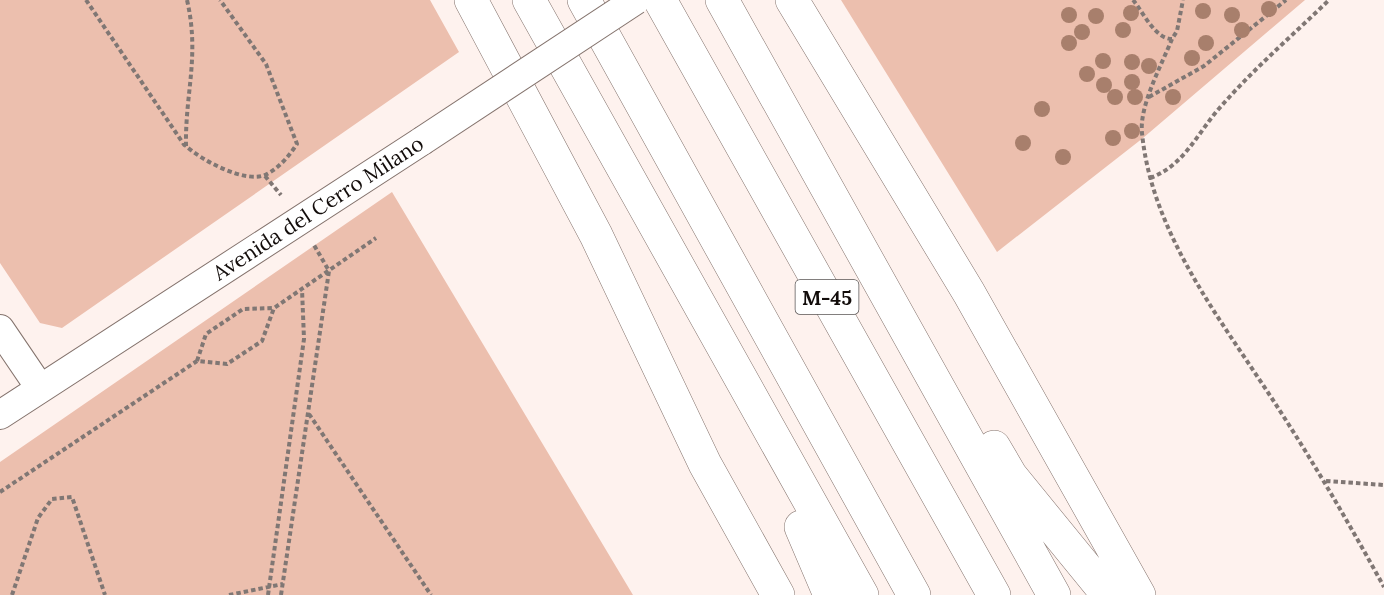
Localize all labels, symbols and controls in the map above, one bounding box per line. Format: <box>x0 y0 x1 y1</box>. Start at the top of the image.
street label: Avenida del Cerro Milano <box>207 130 429 287</box>
road number: M-45 <box>796 280 858 314</box>

